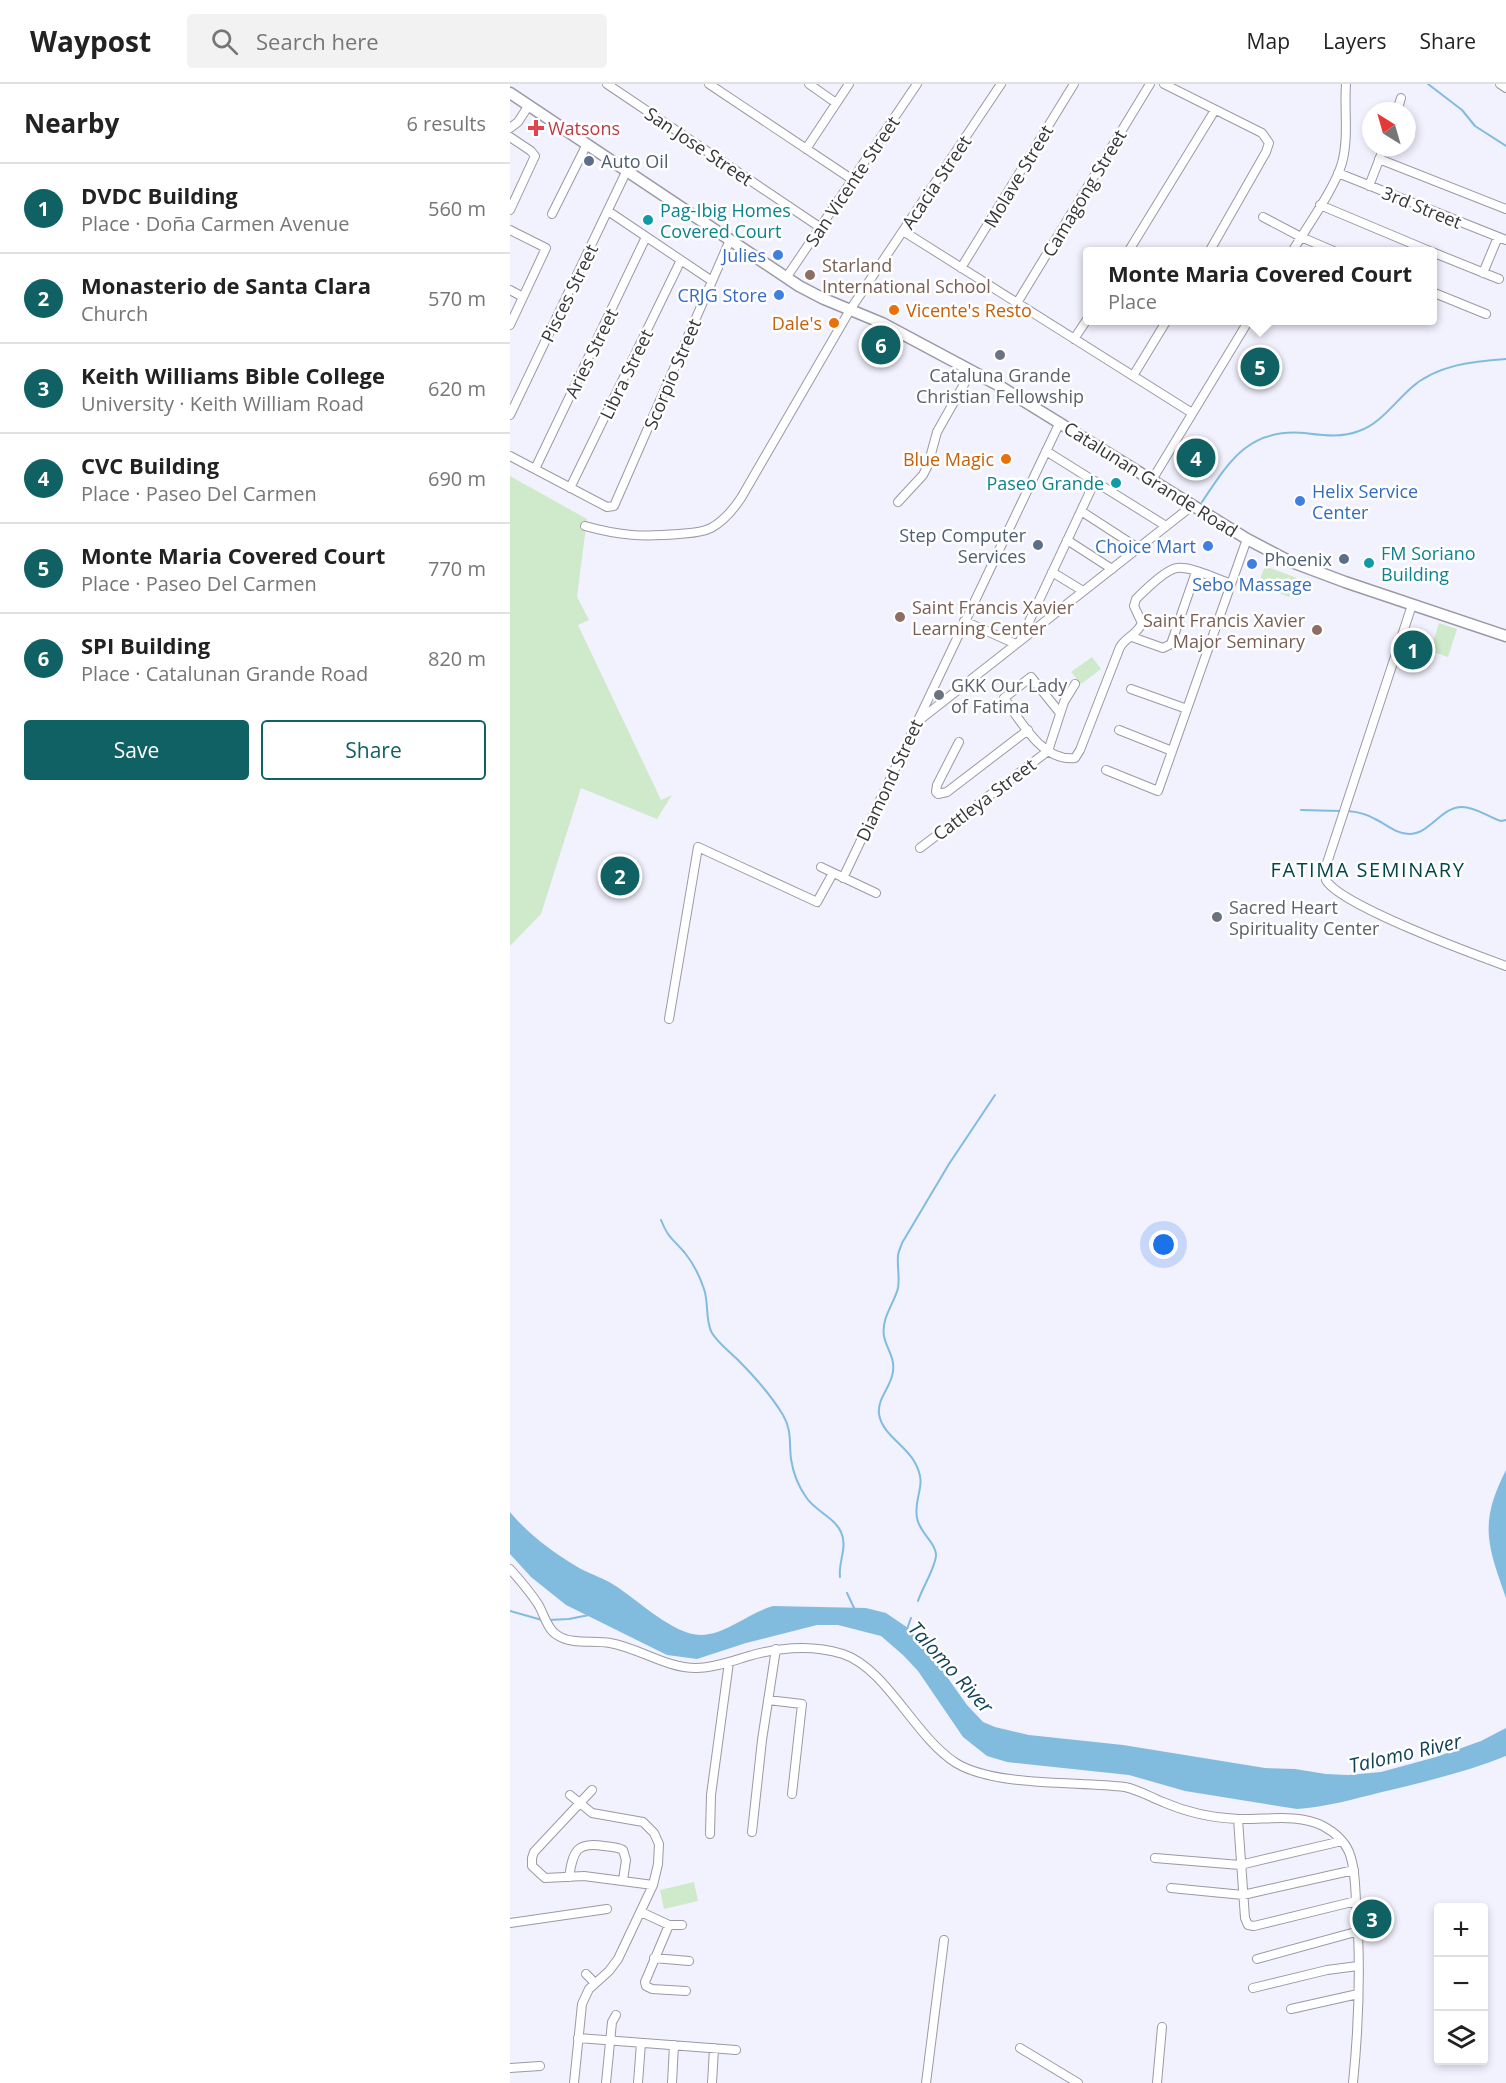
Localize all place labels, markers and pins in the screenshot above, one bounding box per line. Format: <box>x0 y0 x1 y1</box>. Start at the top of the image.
place label: Watsons <box>548 116 620 140</box>
marker: Watsons <box>529 121 543 135</box>
place label: Auto Oil <box>601 149 668 173</box>
marker: Auto Oil <box>582 154 596 168</box>
place label: Pag-Ibig Homes Covered Court <box>660 198 791 243</box>
marker: Pag-Ibig Homes Covered Court <box>641 213 655 227</box>
place label: Julies <box>720 243 766 267</box>
marker: Julies <box>771 248 785 262</box>
place label: Starland International School <box>822 253 991 298</box>
marker: Starland International School <box>803 268 817 282</box>
place label: CRJG Store <box>677 283 767 307</box>
marker: CRJG Store <box>772 288 786 302</box>
place label: Vicente's Resto <box>906 298 1032 322</box>
marker: Vicente's Resto <box>887 303 901 317</box>
place label: Dale's <box>772 311 822 335</box>
marker: Dale's <box>827 316 841 330</box>
pin: 6 <box>862 322 901 368</box>
pin: 5 <box>1240 344 1280 390</box>
marker: Cataluna Grande Christian Fellowship <box>993 348 1007 362</box>
place label: Cataluna Grande Christian Fellowship <box>916 363 1084 408</box>
pin: 4 <box>1176 436 1216 481</box>
place label: Blue Magic <box>903 447 994 471</box>
marker: Blue Magic <box>999 452 1013 466</box>
place label: Paseo Grande <box>986 471 1104 495</box>
marker: Paseo Grande <box>1109 476 1123 490</box>
place label: Helix Service Center <box>1312 479 1418 524</box>
marker: Helix Service Center <box>1293 494 1307 508</box>
place label: Step Computer Services <box>899 523 1027 568</box>
place label: Choice Mart <box>1095 534 1196 558</box>
marker: Step Computer Services <box>1031 538 1045 552</box>
marker: Choice Mart <box>1201 539 1215 553</box>
place label: FM Soriano Building <box>1381 541 1476 586</box>
place label: Phoenix <box>1264 547 1333 571</box>
marker: Phoenix <box>1337 552 1351 566</box>
marker: FM Soriano Building <box>1362 556 1376 570</box>
marker: Sebo Massage <box>1245 557 1259 571</box>
place label: Sebo Massage <box>1192 572 1312 596</box>
place label: Saint Francis Xavier Learning Center <box>912 595 1075 640</box>
place label: Saint Francis Xavier Major Seminary <box>1143 608 1306 653</box>
marker: Saint Francis Xavier Learning Center <box>893 610 907 624</box>
marker: Saint Francis Xavier Major Seminary <box>1310 623 1324 637</box>
pin: 1 <box>1394 628 1432 672</box>
place label: GKK Our Lady of Fatima <box>951 673 1068 718</box>
marker: GKK Our Lady of Fatima <box>932 688 946 702</box>
pin: 2 <box>600 854 640 898</box>
place label: Sacred Heart Spirituality Center <box>1229 895 1380 940</box>
marker: Sacred Heart Spirituality Center <box>1210 910 1224 924</box>
pin: 3 <box>1352 1896 1392 1942</box>

